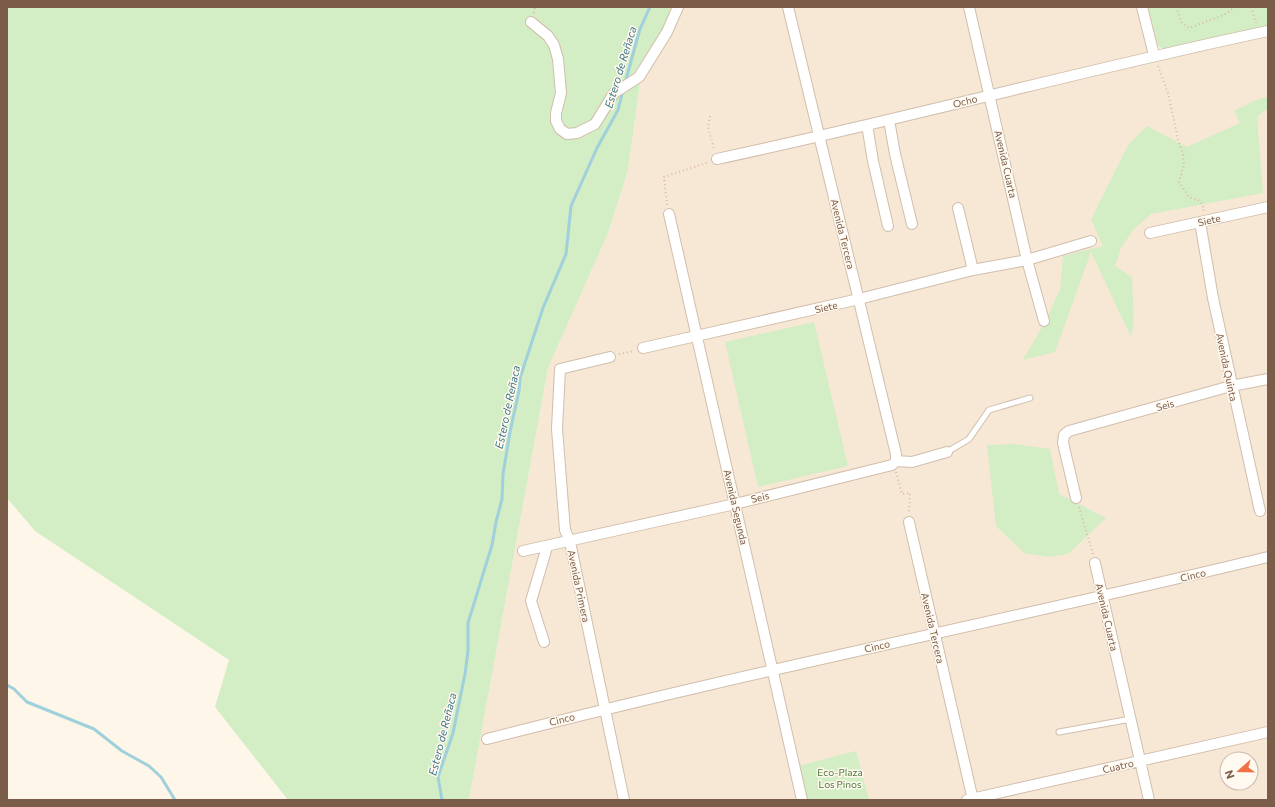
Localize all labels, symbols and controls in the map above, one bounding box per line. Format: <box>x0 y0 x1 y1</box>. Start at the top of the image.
water label: Estero de Reñaca <box>601 24 639 110</box>
street label: Ocho <box>952 92 979 110</box>
street label: Avenida Cuarta <box>992 129 1020 199</box>
street label: Avenida Tercera <box>828 198 858 270</box>
street label: Siete <box>1196 212 1222 228</box>
street label: Siete <box>813 299 839 315</box>
street label: Avenida Quinta <box>1214 332 1240 402</box>
water label: Estero de Reñaca <box>492 364 522 450</box>
street label: Seis <box>1155 397 1176 413</box>
street label: Avenida Segunda <box>722 468 750 546</box>
street label: Seis <box>750 489 771 505</box>
street label: Avenida Primera <box>565 549 593 623</box>
street label: Cinco <box>1179 566 1207 584</box>
street label: Avenida Cuarta <box>1093 582 1121 652</box>
street label: Avenida Tercera <box>919 592 947 664</box>
street label: Cinco <box>863 637 891 655</box>
water label: Estero de Reñaca <box>425 691 459 777</box>
street label: Cinco <box>548 710 576 728</box>
north arrow <box>1219 751 1259 791</box>
street label: Cuatro <box>1101 757 1135 775</box>
park label: Eco-Plaza Los Pinos <box>817 766 863 790</box>
text: N <box>1222 768 1237 781</box>

